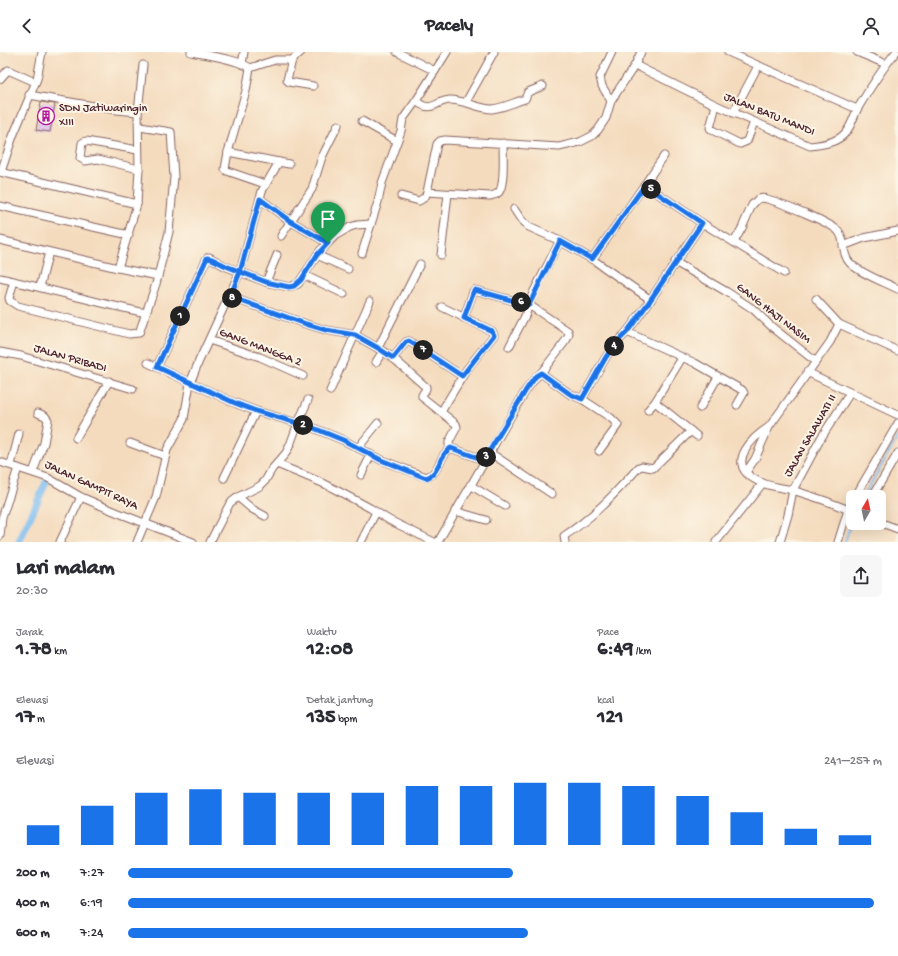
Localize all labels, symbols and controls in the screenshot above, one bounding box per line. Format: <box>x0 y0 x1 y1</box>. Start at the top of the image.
icon: back <box>16 15 38 37</box>
icon: person <box>860 15 882 37</box>
text: Pacely <box>425 16 473 37</box>
street label: JALAN BATU MANDI <box>721 90 817 140</box>
place label: SDN Jatiwaringin XIII <box>58 102 148 130</box>
building icon: SDN Jatiwaringin XIII <box>36 106 56 126</box>
pin: 5 <box>641 179 661 199</box>
text: 5 <box>648 183 654 195</box>
pin <box>311 202 345 243</box>
icon: arrive <box>317 208 339 230</box>
street label: GANG HAJI NASIM <box>733 281 814 348</box>
pin: 8 <box>222 288 242 308</box>
text: 8 <box>229 292 235 304</box>
pin: 6 <box>511 292 531 312</box>
text: 6 <box>518 296 524 308</box>
pin: 1 <box>170 306 190 326</box>
text: 1 <box>178 310 182 322</box>
street label: GANG MANGGA 2 <box>217 326 303 370</box>
pin: 4 <box>604 336 624 356</box>
pin: 7 <box>413 340 433 360</box>
text: 4 <box>611 340 617 352</box>
street label: JALAN PRIBADI <box>32 342 108 376</box>
text: 7 <box>420 344 426 356</box>
street label: JALAN SALAWATI II <box>782 392 840 480</box>
pin: 2 <box>293 415 313 435</box>
text: 2 <box>300 419 306 431</box>
pin: 3 <box>476 447 496 467</box>
text: 3 <box>483 451 489 463</box>
street label: JALAN GAMPIT RAYA <box>42 458 141 514</box>
north arrow <box>846 490 886 530</box>
map controls <box>846 490 886 530</box>
button: share <box>840 555 882 597</box>
text: Lari malam <box>16 556 115 582</box>
text: 20:30 <box>16 584 48 599</box>
text: Jarak <box>16 627 43 639</box>
text: Waktu <box>307 627 337 639</box>
text: Pace <box>597 627 619 639</box>
text: 1.78 <box>16 639 52 662</box>
text: 12:08 <box>307 639 353 662</box>
text: 6:49 <box>597 639 633 662</box>
text: km <box>52 646 67 658</box>
text: /km <box>633 646 651 658</box>
text: Elevasi <box>16 695 48 707</box>
text: Detak jantung <box>307 695 373 707</box>
text: kcal <box>597 695 615 707</box>
text: 17 <box>16 707 34 730</box>
text: 135 <box>307 707 336 730</box>
text: 121 <box>597 707 623 730</box>
text: m <box>34 714 45 726</box>
text: bpm <box>336 714 357 726</box>
text: Elevasi <box>16 754 54 769</box>
text: 241–257 m <box>824 754 882 769</box>
text: 200 m <box>16 866 49 881</box>
text: 7:27 <box>80 866 104 881</box>
text: 400 m <box>16 896 49 911</box>
text: 6:19 <box>80 896 102 911</box>
text: 600 m <box>16 926 50 941</box>
text: 7:24 <box>80 926 103 941</box>

